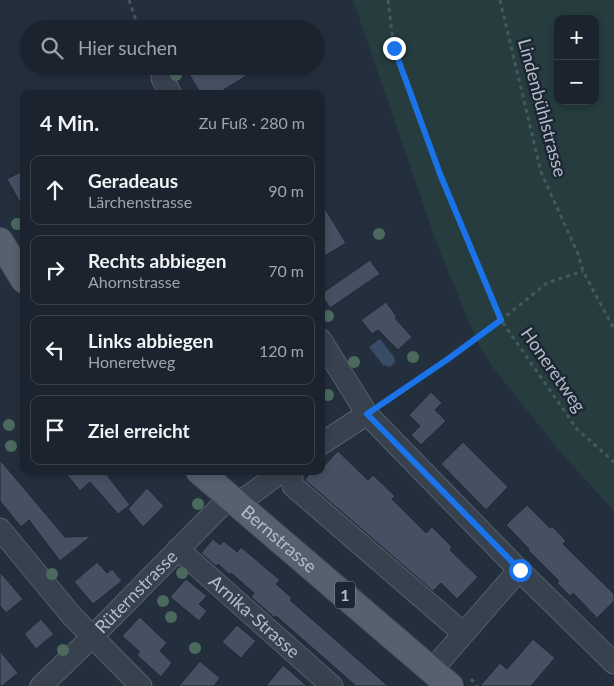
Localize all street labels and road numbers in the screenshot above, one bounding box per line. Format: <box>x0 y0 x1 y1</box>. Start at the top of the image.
street label: Lindenbühlstrasse <box>514 36 572 179</box>
street label: Honeretweg <box>517 323 591 416</box>
street label: Bernstrasse <box>237 500 322 577</box>
street label: Rüternstrasse <box>90 545 182 638</box>
street label: Arnika-Strasse <box>205 570 305 662</box>
road number: 1 <box>335 582 355 608</box>

